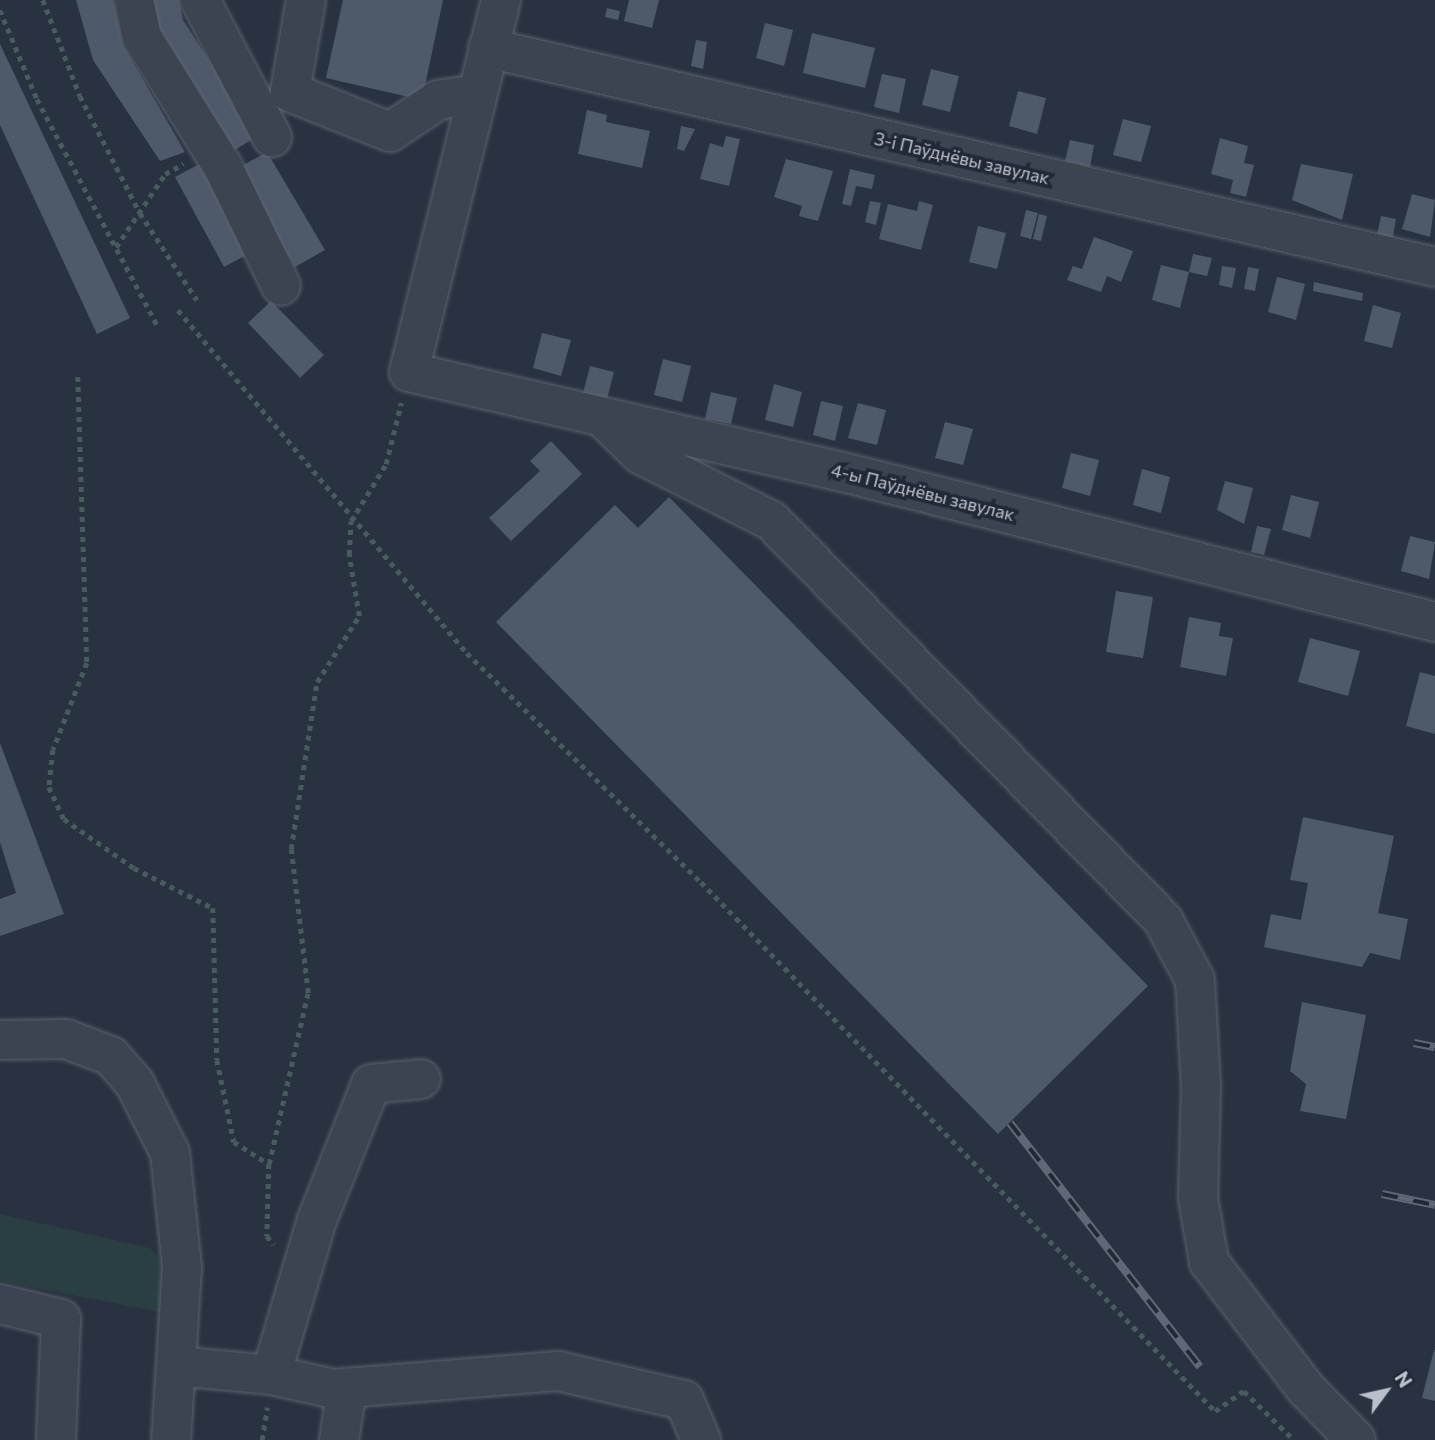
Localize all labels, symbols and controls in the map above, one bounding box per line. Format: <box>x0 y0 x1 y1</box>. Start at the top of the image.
street label: 3-і Паўднёвы завулак <box>872 127 1052 189</box>
street label: 4-ы Паўднёвы завулак <box>829 459 1017 525</box>
north arrow <box>1351 1356 1421 1426</box>
text: N <box>1390 1367 1418 1392</box>

